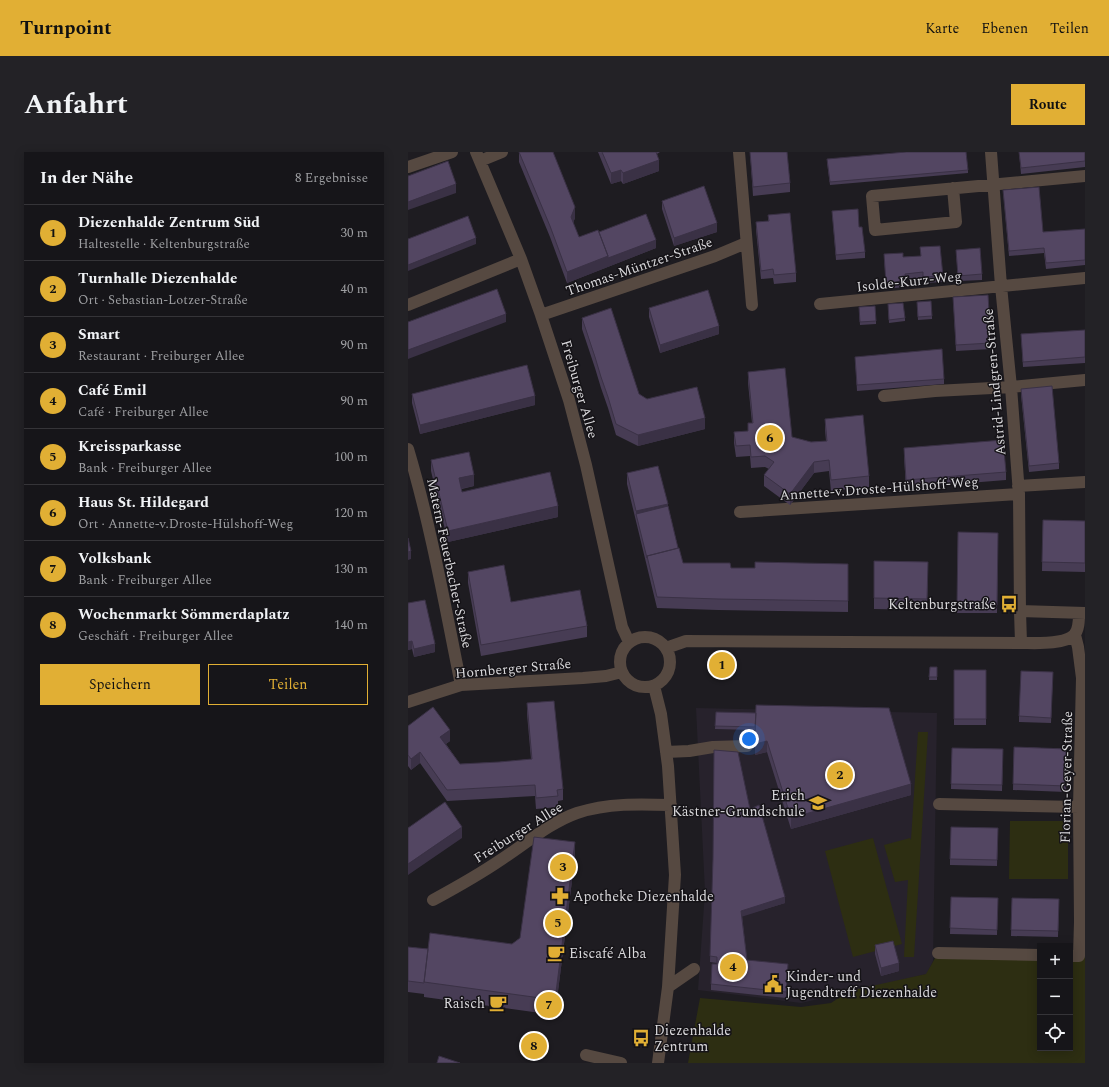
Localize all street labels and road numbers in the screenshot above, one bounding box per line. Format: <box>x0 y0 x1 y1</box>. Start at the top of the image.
street label: Thomas-Müntzer-Straße <box>563 231 716 301</box>
street label: Isolde-Kurz-Weg <box>855 266 963 297</box>
street label: Astrid-Lindgren-Straße <box>978 307 1011 456</box>
street label: Freiburger Allee <box>555 337 604 441</box>
street label: Annette-v.Droste-Hülshoff-Weg <box>779 471 979 506</box>
street label: Matern-Feuerbacher-Straße <box>421 476 478 650</box>
street label: Hornberger Straße <box>454 653 572 684</box>
street label: Florian-Geyer-Straße <box>1055 710 1078 843</box>
street label: Freiburger Allee <box>470 796 567 868</box>

